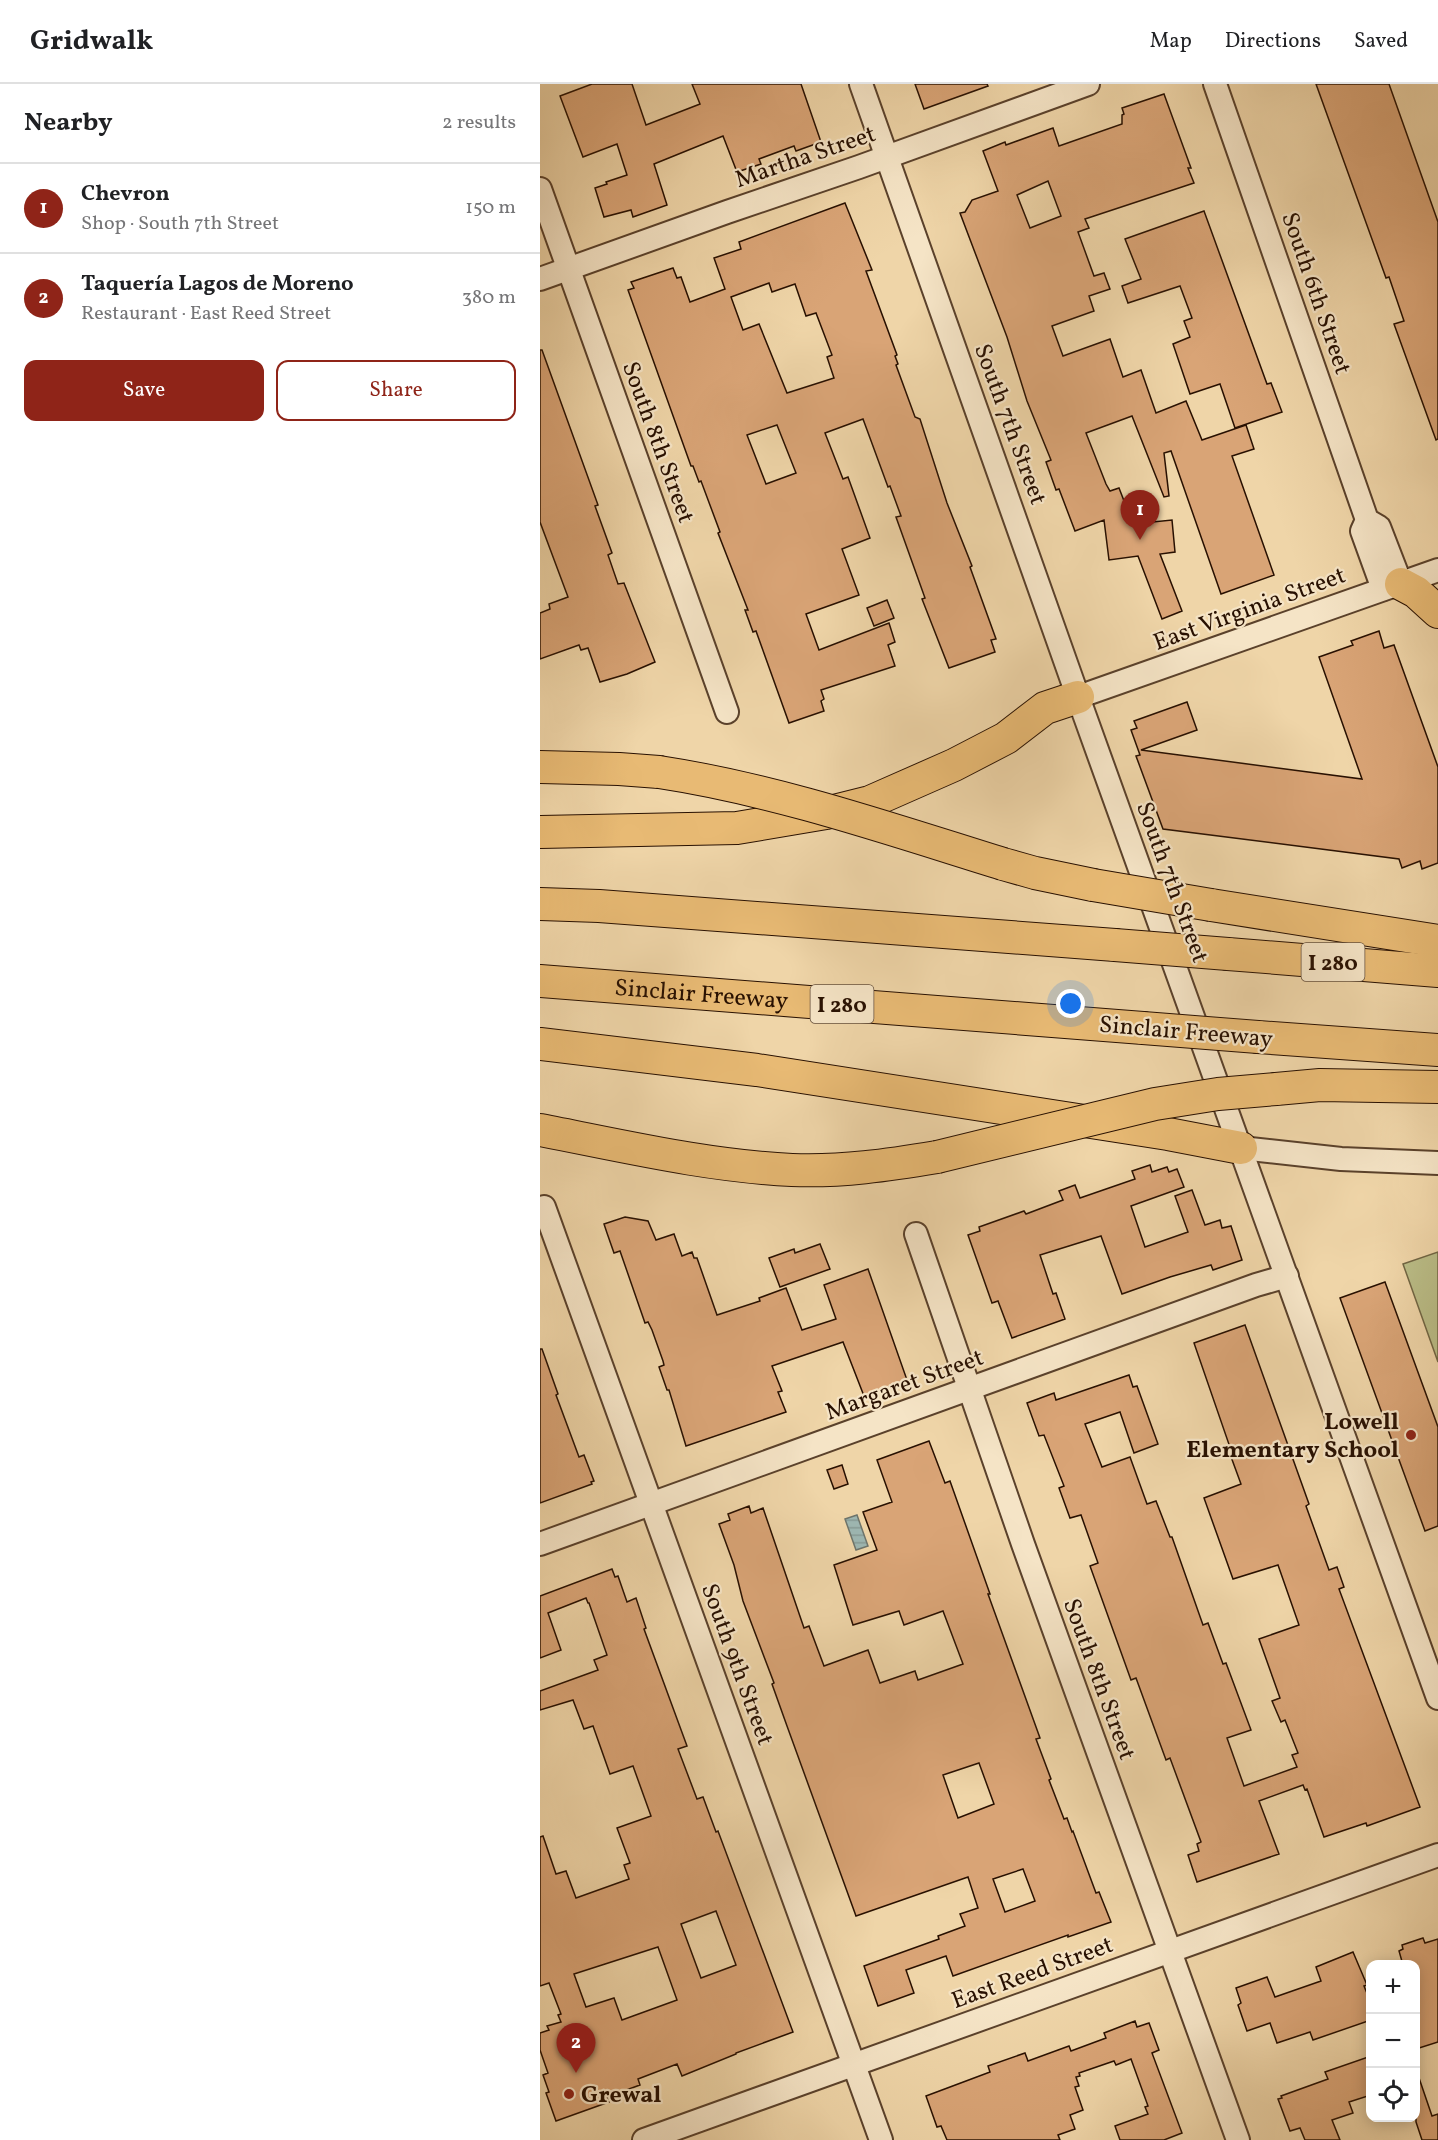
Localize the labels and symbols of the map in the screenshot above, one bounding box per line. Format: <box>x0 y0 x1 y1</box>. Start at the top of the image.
street label: Martha Street <box>731 118 881 198</box>
street label: South 6th Street <box>1271 208 1359 379</box>
street label: South 7th Street <box>964 339 1054 510</box>
street label: South 8th Street <box>612 357 702 528</box>
pin: 1 <box>1120 490 1160 540</box>
street label: East Virginia Street <box>1149 559 1351 660</box>
street label: South 7th Street <box>1126 797 1216 968</box>
road number: I 280 <box>1302 943 1364 981</box>
street label: Sinclair Freeway <box>613 972 790 1019</box>
road number: I 280 <box>810 985 874 1023</box>
your location <box>1056 989 1085 1018</box>
street label: Sinclair Freeway <box>1098 1008 1274 1058</box>
street label: Margaret Street <box>821 1341 989 1430</box>
place label: Lowell Elementary School <box>1186 1406 1399 1468</box>
marker: Lowell Elementary School <box>1404 1428 1418 1442</box>
street label: South 9th Street <box>691 1579 781 1750</box>
street label: South 8th Street <box>1053 1594 1143 1765</box>
street label: East Reed Street <box>947 1929 1118 2019</box>
pin: 2 <box>556 2024 596 2073</box>
place label: Grewal <box>581 2079 661 2113</box>
marker: Grewal <box>562 2087 576 2101</box>

